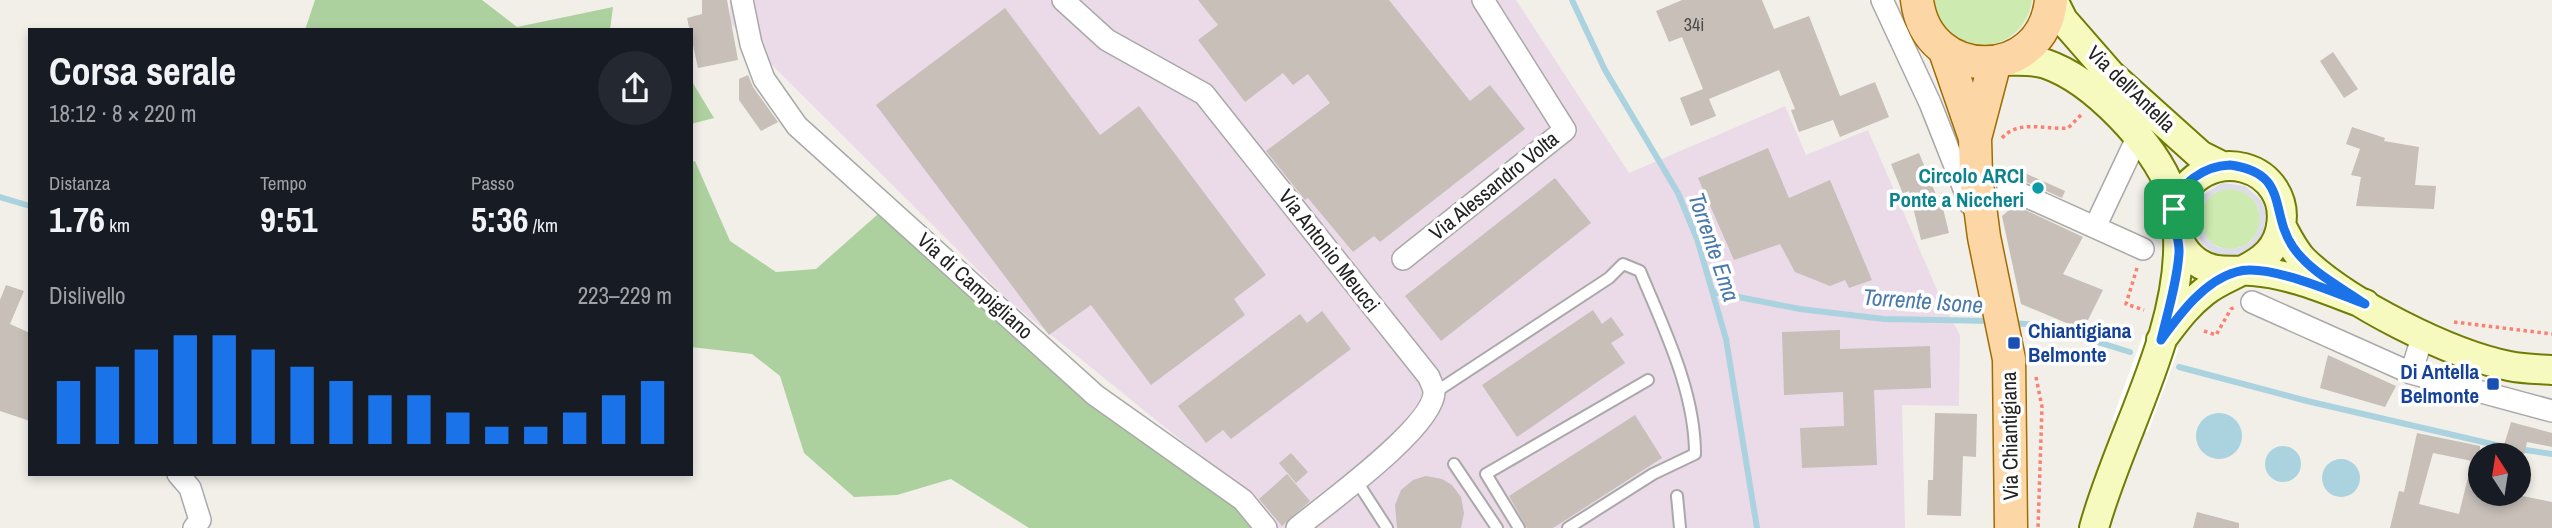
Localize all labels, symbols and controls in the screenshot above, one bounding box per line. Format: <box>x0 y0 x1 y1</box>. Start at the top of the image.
house number: 34i <box>1684 12 1704 37</box>
street label: Via dell'Antella <box>2081 39 2182 139</box>
text: Corsa serale <box>49 46 236 97</box>
button: share <box>598 51 672 125</box>
text: 18:12 · 8 × 220 m <box>49 98 196 129</box>
street label: Via Alessandro Volta <box>1423 124 1565 247</box>
place label: Circolo ARCI Ponte a Niccheri <box>1889 161 2024 214</box>
text: Distanza <box>49 170 110 196</box>
text: Tempo <box>260 170 307 196</box>
text: Passo <box>471 170 514 196</box>
pin <box>2144 179 2204 239</box>
marker: Circolo ARCI Ponte a Niccheri <box>2030 180 2046 196</box>
street label: Via Antonio Meucci <box>1272 183 1387 318</box>
water label: Torrente Ema <box>1681 188 1747 305</box>
icon: arrive <box>2155 190 2193 228</box>
text: 1.76 <box>49 196 105 243</box>
text: 9:51 <box>260 196 317 243</box>
text: 5:36 <box>471 196 528 243</box>
text: km <box>105 212 130 238</box>
text: /km <box>528 212 558 238</box>
street label: Via di Campigliano <box>911 226 1040 346</box>
text: Dislivello <box>49 280 126 311</box>
text: 223–229 m <box>578 280 672 311</box>
water label: Torrente Isone <box>1862 281 1984 320</box>
place label: Chiantigiana Belmonte <box>2028 316 2132 369</box>
marker: Chiantigiana Belmonte <box>2006 335 2022 351</box>
place label: Di Antella Belmonte <box>2400 357 2479 410</box>
street label: Via Chiantigiana <box>1994 371 2025 501</box>
marker: Di Antella Belmonte <box>2485 376 2501 392</box>
north arrow <box>2468 443 2530 506</box>
map controls <box>2468 443 2531 506</box>

